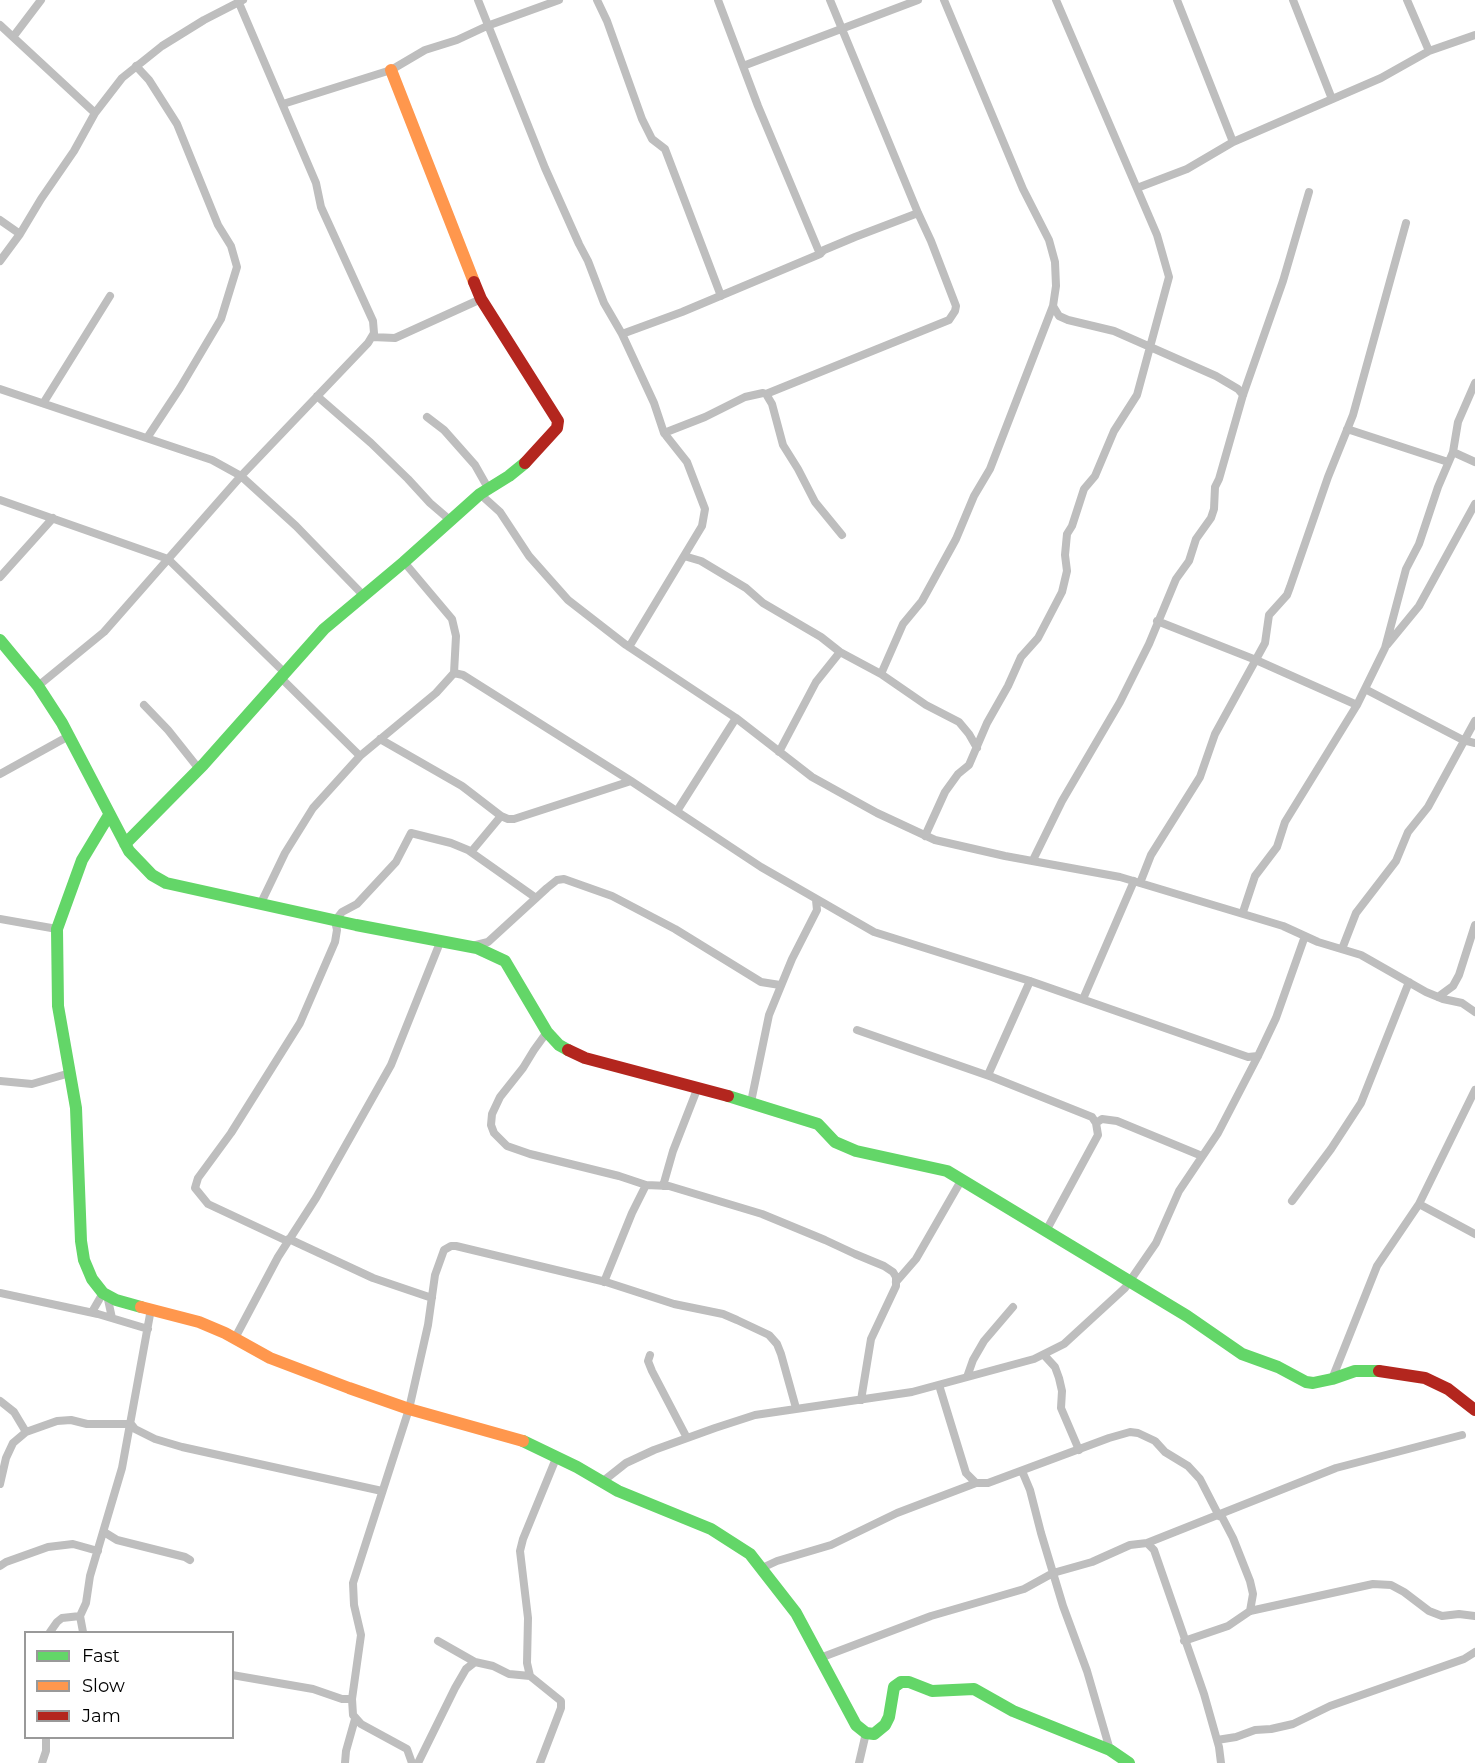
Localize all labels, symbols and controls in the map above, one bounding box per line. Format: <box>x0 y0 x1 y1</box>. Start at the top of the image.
legend <box>24 1631 234 1739</box>
text: Fast <box>82 1645 120 1667</box>
text: Slow <box>82 1675 125 1697</box>
text: Jam <box>82 1705 121 1727</box>

